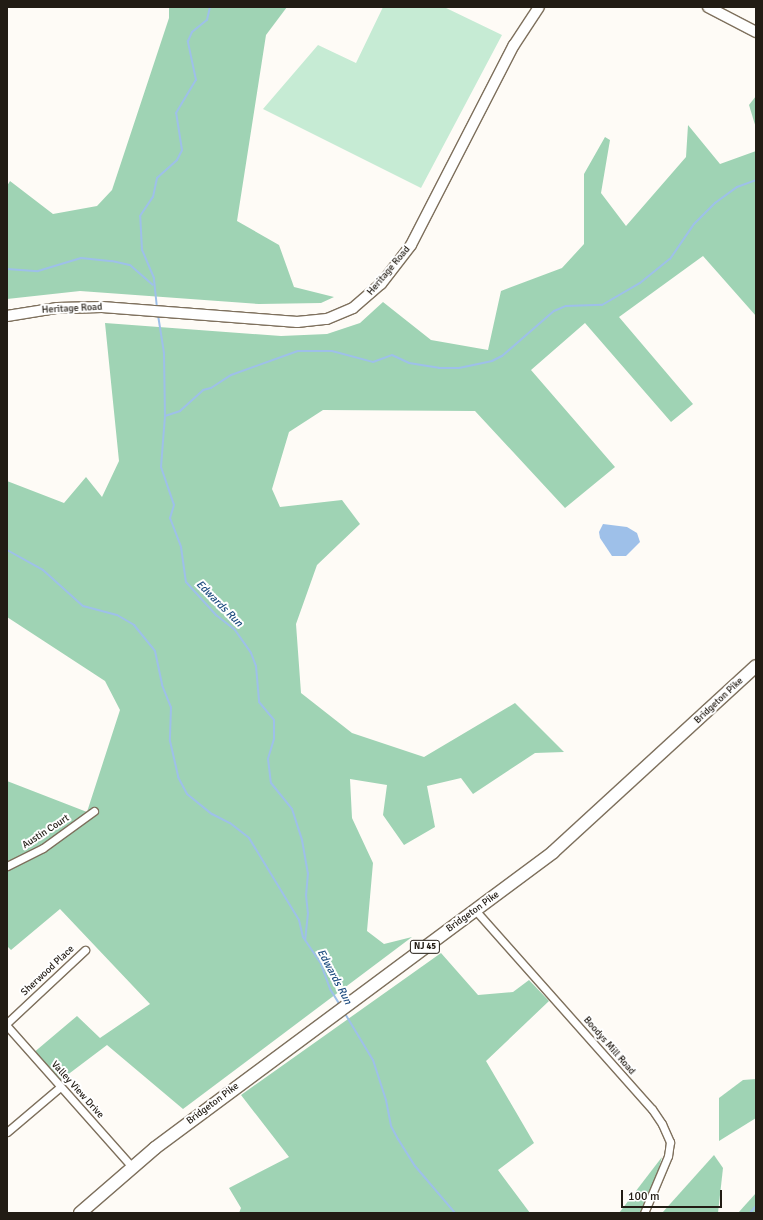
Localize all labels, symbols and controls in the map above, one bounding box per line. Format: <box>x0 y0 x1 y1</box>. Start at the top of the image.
street label: Heritage Road <box>365 244 413 298</box>
street label: Heritage Road <box>41 301 103 317</box>
water label: Edwards Run <box>193 578 245 630</box>
street label: Bridgeton Pike <box>692 675 746 727</box>
street label: Austin Court <box>20 812 72 852</box>
street label: Bridgeton Pike <box>444 889 502 935</box>
road number: NJ 45 <box>409 940 441 954</box>
street label: Sherwood Place <box>19 943 77 999</box>
water label: Edwards Run <box>314 947 354 1007</box>
street label: Boodys Mill Road <box>580 1014 638 1078</box>
street label: Valley View Drive <box>48 1059 106 1121</box>
street label: Bridgeton Pike <box>184 1080 242 1128</box>
scale bar <box>623 1182 724 1208</box>
text: 100 m <box>628 1189 660 1204</box>

